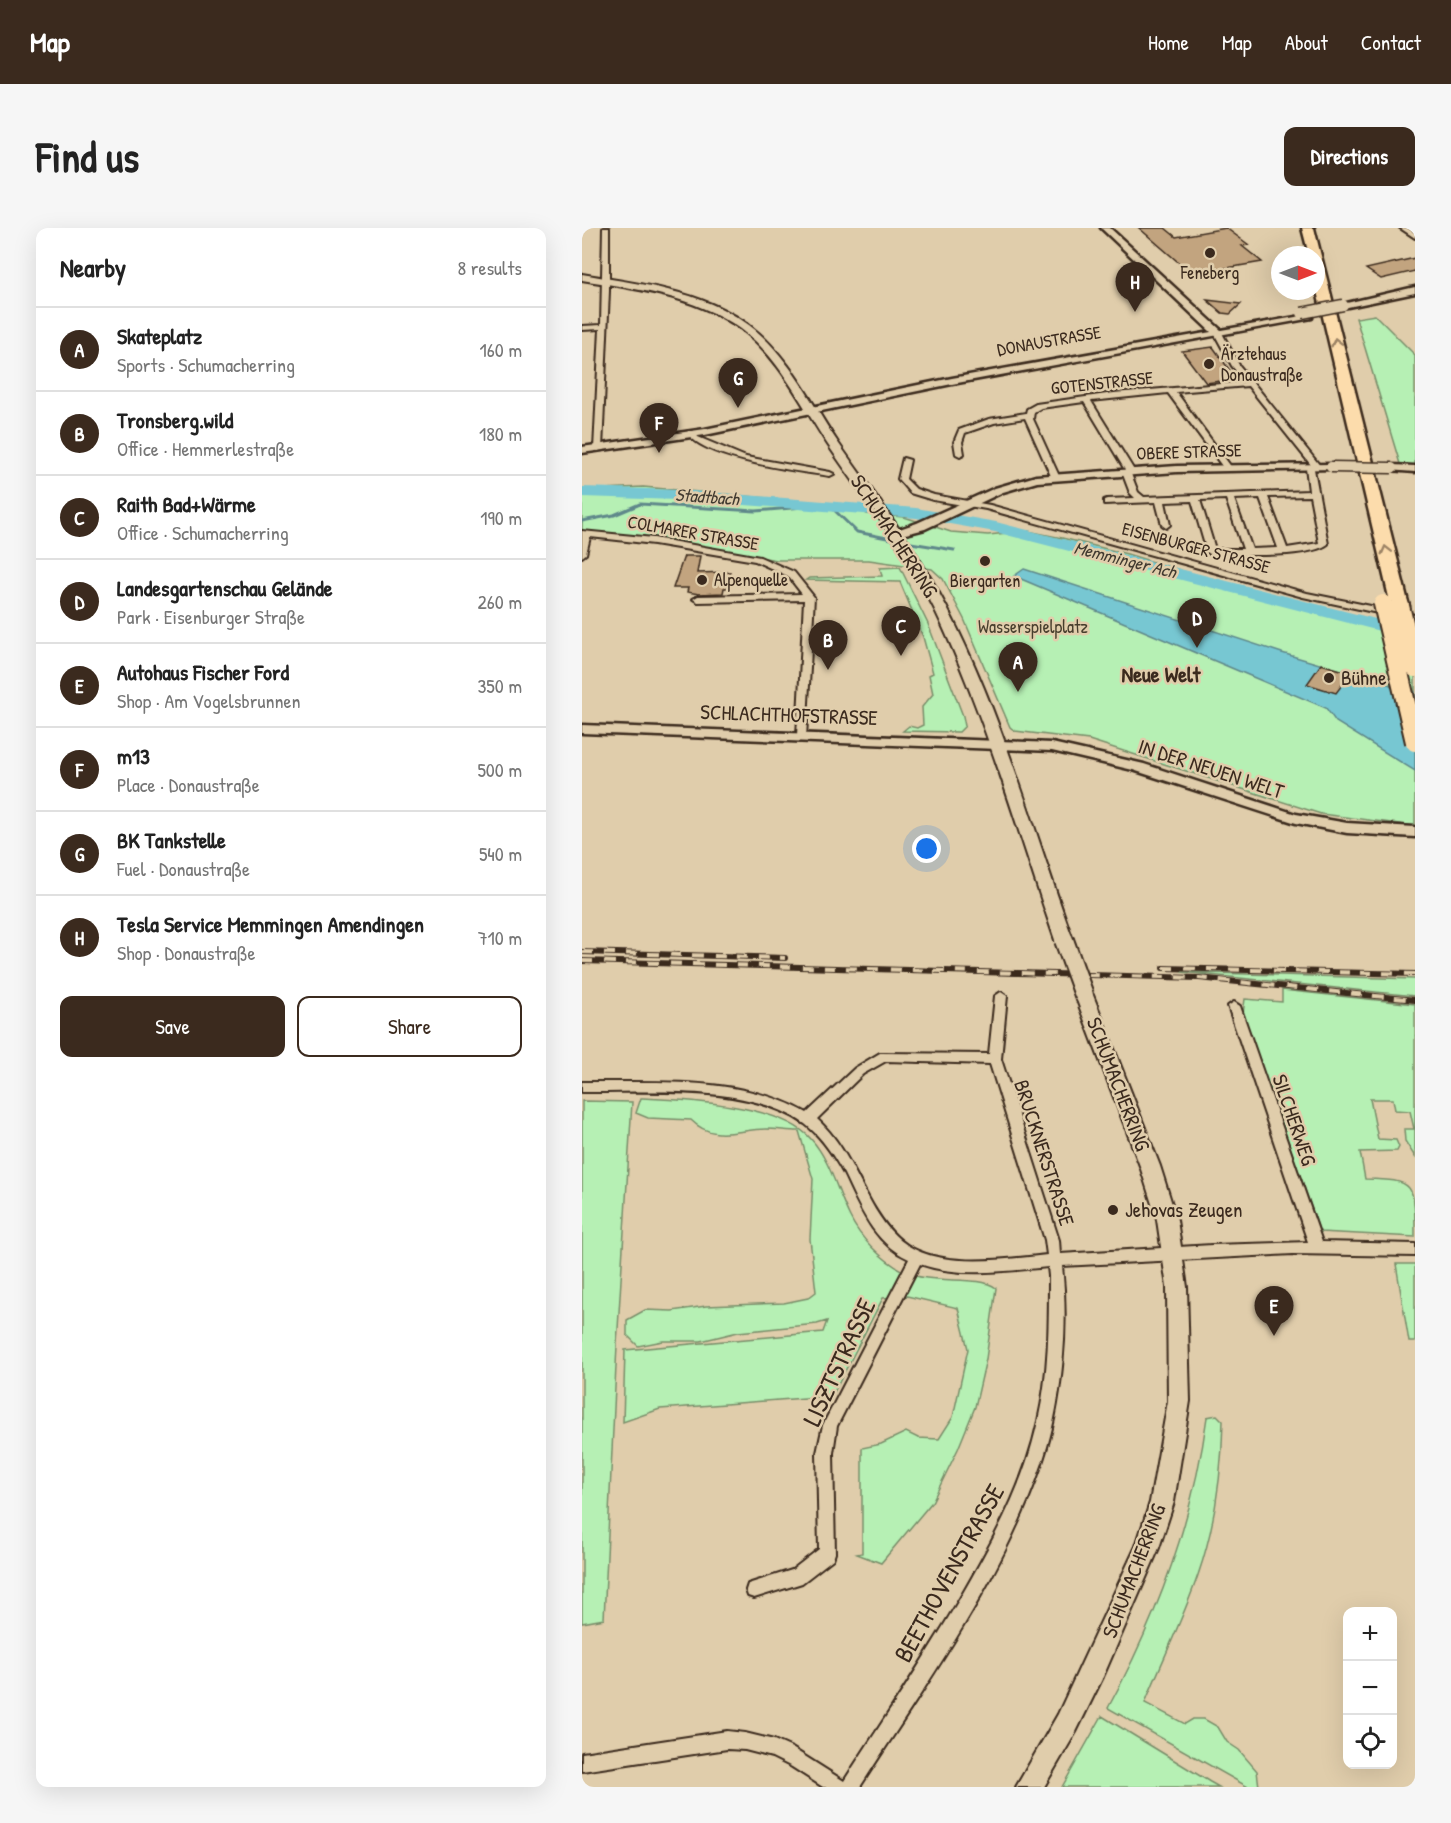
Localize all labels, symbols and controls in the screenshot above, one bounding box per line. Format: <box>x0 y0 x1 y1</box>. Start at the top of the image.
text: Map <box>30 23 70 61</box>
text: Home <box>1148 28 1189 57</box>
text: Map <box>1222 28 1252 57</box>
text: About <box>1285 28 1328 57</box>
text: Contact <box>1361 28 1421 57</box>
button: Directions <box>1284 127 1415 186</box>
text: Find us <box>36 128 139 185</box>
marker: Feneberg <box>1203 246 1217 260</box>
north arrow <box>1271 246 1325 300</box>
text: Nearby <box>60 250 126 285</box>
text: 8 results <box>457 254 522 281</box>
place label: Feneberg <box>1180 260 1239 285</box>
pin: H <box>1116 262 1154 312</box>
street label: DONAUSTRASSE <box>995 319 1103 362</box>
text: Skateplatz <box>117 321 202 351</box>
text: A <box>75 336 84 363</box>
text: 160 m <box>480 336 522 363</box>
one-way arrow <box>1330 337 1343 347</box>
place label: Ärztehaus Donaustraße <box>1221 341 1303 387</box>
text: Sports · Schumacherring <box>117 351 295 378</box>
marker: Ärztehaus Donaustraße <box>1202 357 1216 371</box>
pin: G <box>718 358 758 408</box>
street label: GOTENSTRASSE <box>1050 365 1154 400</box>
pin: F <box>640 404 679 453</box>
text: Tronsberg.wild <box>117 405 233 435</box>
text: B <box>74 420 85 447</box>
text: 180 m <box>479 420 522 447</box>
text: Office · Hemmerlestraße <box>117 435 294 462</box>
street label: OBERE STRASSE <box>1136 437 1242 466</box>
street label: SCHUMACHERRING <box>844 469 945 603</box>
water label: Stadtbach <box>674 482 741 511</box>
text: Raith Bad+Wärme <box>117 489 256 519</box>
text: C <box>74 504 85 531</box>
text: 190 m <box>480 504 522 531</box>
street label: COLMARER STRASSE <box>626 509 761 556</box>
street label: EISENBURGER STRASSE <box>1119 516 1273 579</box>
text: Office · Schumacherring <box>117 519 289 546</box>
water label: Memminger Ach <box>1072 535 1180 585</box>
one-way arrow <box>1380 545 1393 555</box>
marker: Biergarten <box>978 554 992 568</box>
place label: Alpenquelle <box>714 567 788 592</box>
place label: Biergarten <box>950 568 1020 593</box>
text: Landesgartenschau Gelände <box>117 573 333 603</box>
marker: Alpenquelle <box>695 573 709 587</box>
text: D <box>75 588 84 615</box>
text: 260 m <box>478 588 522 615</box>
pin: D <box>1178 598 1216 648</box>
text: Park · Eisenburger Straße <box>117 603 305 630</box>
pin: C <box>882 606 920 656</box>
park label: Wasserspielplatz <box>978 614 1088 639</box>
pin: B <box>808 620 848 670</box>
pin: A <box>998 642 1038 692</box>
text: Autohaus Fischer Ford <box>117 657 289 687</box>
district label: Neue Welt <box>1122 659 1202 689</box>
place label: Bühne <box>1341 663 1387 692</box>
marker: Bühne <box>1322 671 1336 685</box>
text: E <box>75 672 84 699</box>
text: 350 m <box>477 672 522 699</box>
text: Shop · Am Vogelsbrunnen <box>117 687 301 714</box>
street label: SCHLACHTHOFSTRASSE <box>700 697 878 732</box>
street label: IN DER NEUEN WELT <box>1135 731 1289 806</box>
text: m13 <box>117 741 150 771</box>
text: F <box>76 756 83 783</box>
text: 500 m <box>477 756 522 783</box>
text: Place · Donaustraße <box>117 771 260 798</box>
text: BK Tankstelle <box>117 825 226 855</box>
your location <box>912 834 941 863</box>
text: G <box>75 840 84 867</box>
text: 540 m <box>479 840 522 867</box>
text: Fuel · Donaustraße <box>117 855 250 882</box>
text: Tesla Service Memmingen Amendingen <box>117 909 424 939</box>
text: H <box>75 924 84 951</box>
text: 710 m <box>478 924 522 951</box>
text: Shop · Donaustraße <box>117 939 256 966</box>
button: Save <box>60 996 285 1057</box>
button: Share <box>297 996 522 1057</box>
street label: SCHUMACHERRING <box>1080 1013 1157 1155</box>
street label: SILCHERWEG <box>1265 1070 1324 1169</box>
street label: BRUCKNERSTRASSE <box>1007 1076 1082 1230</box>
place label: Jehovas Zeugen <box>1125 1195 1243 1224</box>
marker: Jehovas Zeugen <box>1106 1203 1120 1217</box>
pin: E <box>1254 1286 1294 1336</box>
street label: LISZTSTRASSE <box>794 1292 884 1431</box>
street label: BEETHOVENSTRASSE <box>885 1477 1012 1668</box>
street label: SCHUMACHERRING <box>1095 1500 1172 1642</box>
map controls <box>1343 1607 1397 1769</box>
button: + <box>1343 1607 1397 1661</box>
button: − <box>1343 1661 1397 1715</box>
button: locate <box>1343 1715 1397 1769</box>

